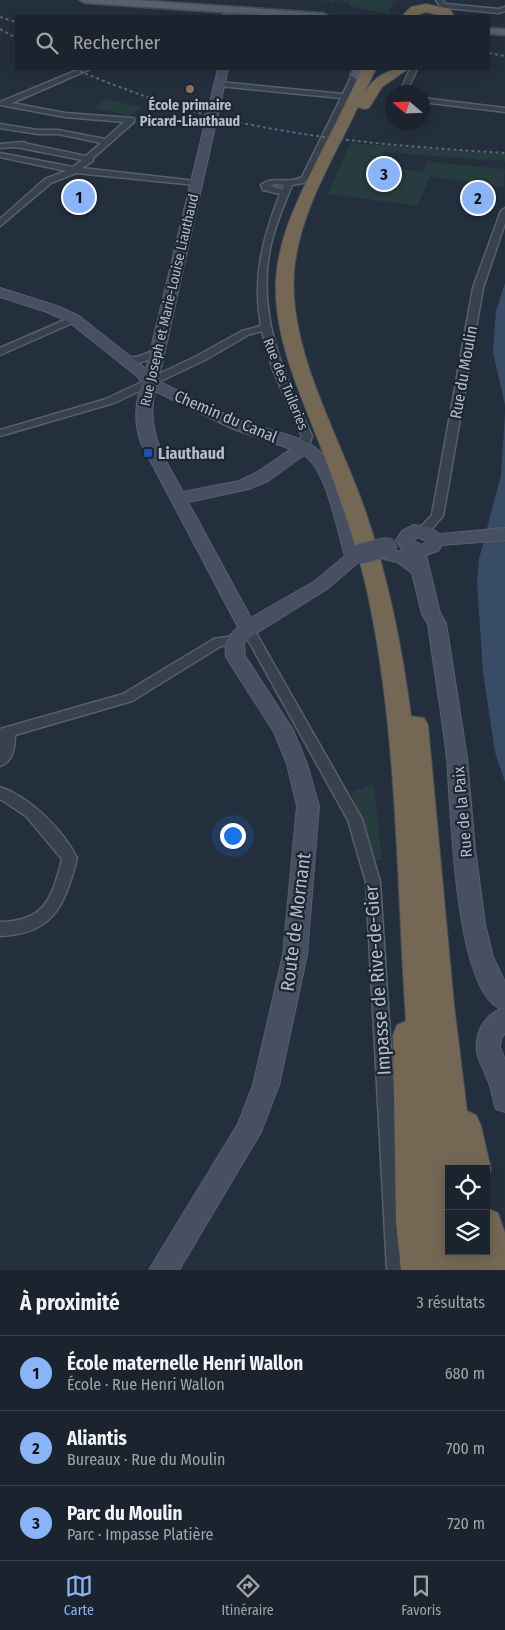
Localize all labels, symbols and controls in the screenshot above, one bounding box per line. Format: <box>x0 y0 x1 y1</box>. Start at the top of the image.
search box <box>15 15 490 70</box>
icon: search <box>33 29 61 57</box>
text: Rechercher <box>73 31 160 54</box>
marker: École primaire Picard-Liauthaud <box>184 83 196 95</box>
north arrow <box>385 85 430 130</box>
place label: École primaire Picard-Liauthaud <box>140 96 240 130</box>
pin: 3 <box>368 155 400 193</box>
pin: 1 <box>63 178 95 216</box>
pin: 2 <box>462 179 494 217</box>
street label: Rue Joseph et Marie-Louise Liauthaud <box>137 192 202 408</box>
street label: Rue du Moulin <box>446 324 481 420</box>
street label: Rue des Tuileries <box>259 336 312 433</box>
street label: Chemin du Canal <box>172 386 280 447</box>
place label: Liauthaud <box>158 444 225 463</box>
marker: Liauthaud <box>142 447 154 459</box>
street label: Rue de la Paix <box>449 766 476 858</box>
your location <box>220 823 246 849</box>
street label: Route de Mornant <box>276 851 316 993</box>
street label: Impasse de Rive-de-Gier <box>359 884 396 1076</box>
map controls <box>445 1165 490 1255</box>
button: locate <box>445 1165 490 1210</box>
button: layers <box>445 1210 490 1255</box>
text: À proximité <box>20 1290 120 1316</box>
text: 3 résultats <box>417 1293 485 1312</box>
text: École maternelle Henri Wallon <box>67 1352 303 1375</box>
text: 1 <box>33 1364 39 1383</box>
text: 680 m <box>445 1364 485 1383</box>
text: École · Rue Henri Wallon <box>67 1375 225 1394</box>
text: Aliantis <box>67 1427 127 1450</box>
text: 2 <box>32 1439 40 1458</box>
text: 700 m <box>446 1439 485 1458</box>
text: Bureaux · Rue du Moulin <box>67 1450 225 1469</box>
text: Parc du Moulin <box>67 1502 182 1525</box>
text: 3 <box>32 1514 40 1533</box>
text: 720 m <box>447 1514 485 1533</box>
text: Parc · Impasse Platière <box>67 1525 213 1544</box>
tab: Carte <box>64 1572 94 1619</box>
tab: Itinéraire <box>221 1572 274 1619</box>
tab: Favoris <box>401 1572 441 1619</box>

